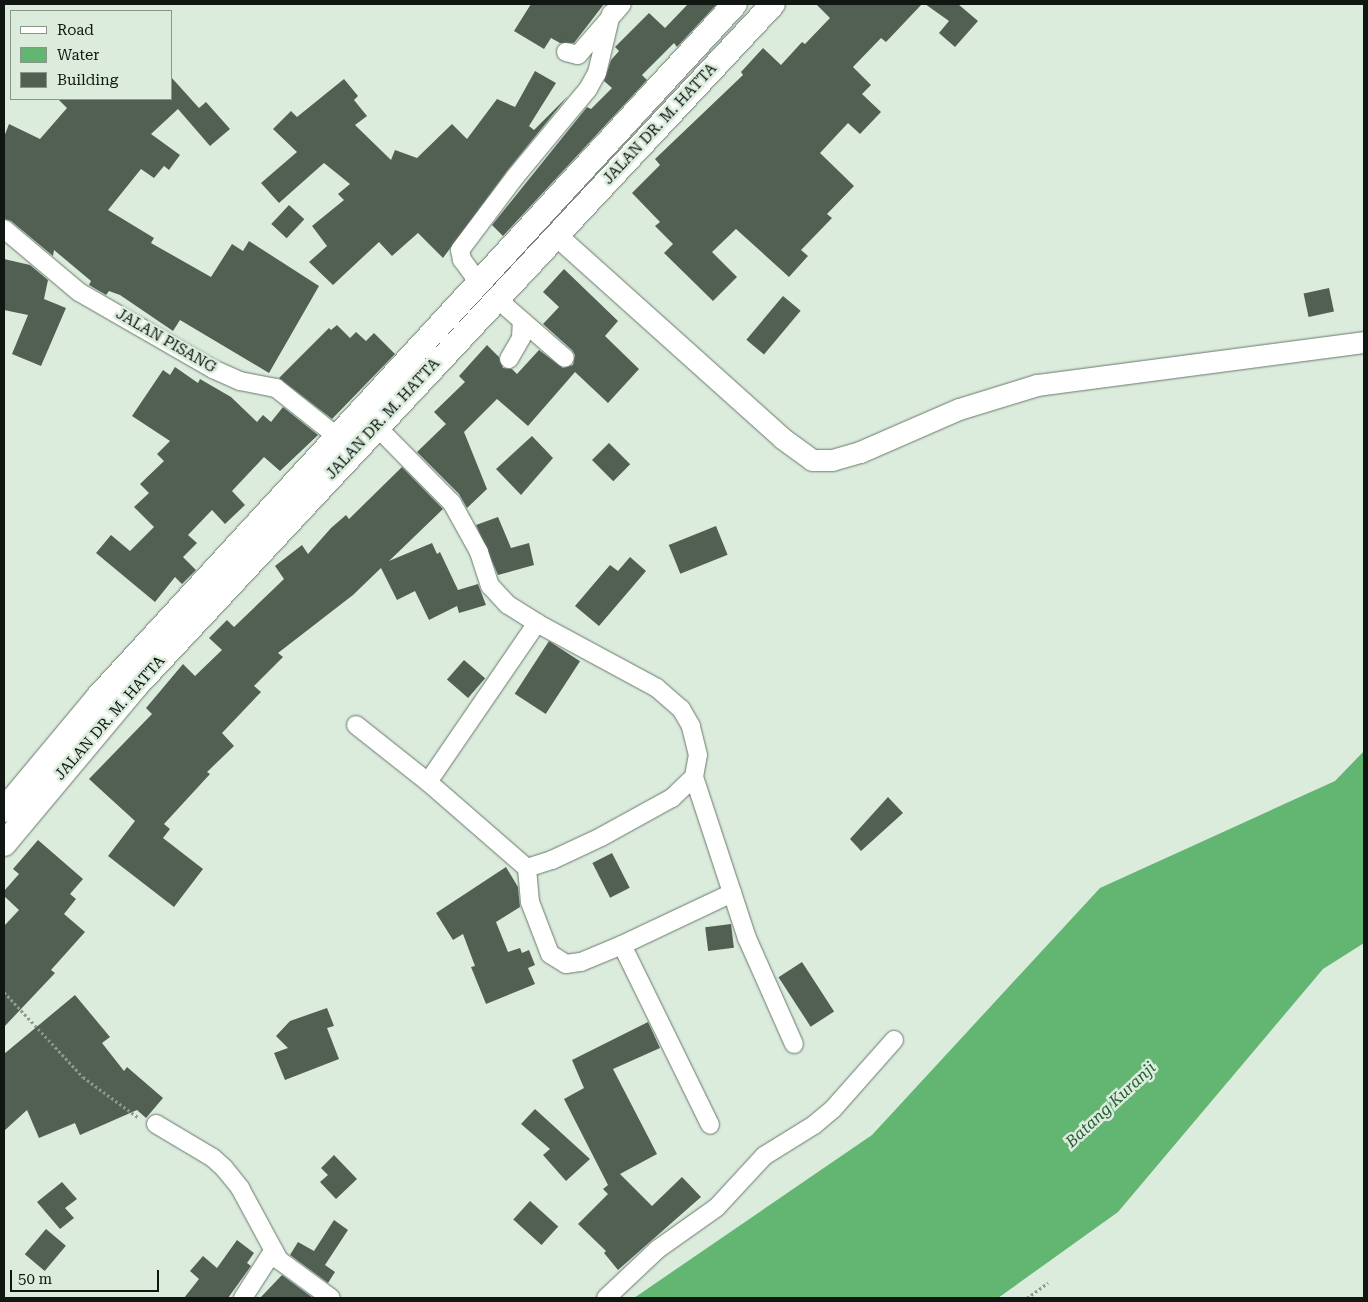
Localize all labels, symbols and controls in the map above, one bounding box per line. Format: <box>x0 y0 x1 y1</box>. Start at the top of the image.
legend <box>10 10 172 100</box>
text: Road <box>57 21 94 39</box>
text: Water <box>57 46 99 64</box>
street label: JALAN DR. M. HATTA <box>599 60 721 188</box>
text: Building <box>57 71 118 89</box>
street label: JALAN PISANG <box>113 305 219 377</box>
street label: JALAN DR. M. HATTA <box>322 355 444 483</box>
street label: JALAN DR. M. HATTA <box>51 652 169 784</box>
water label: Batang Kuranji <box>1062 1058 1160 1152</box>
scale bar <box>12 1260 161 1292</box>
text: 50 m <box>18 1270 52 1288</box>

